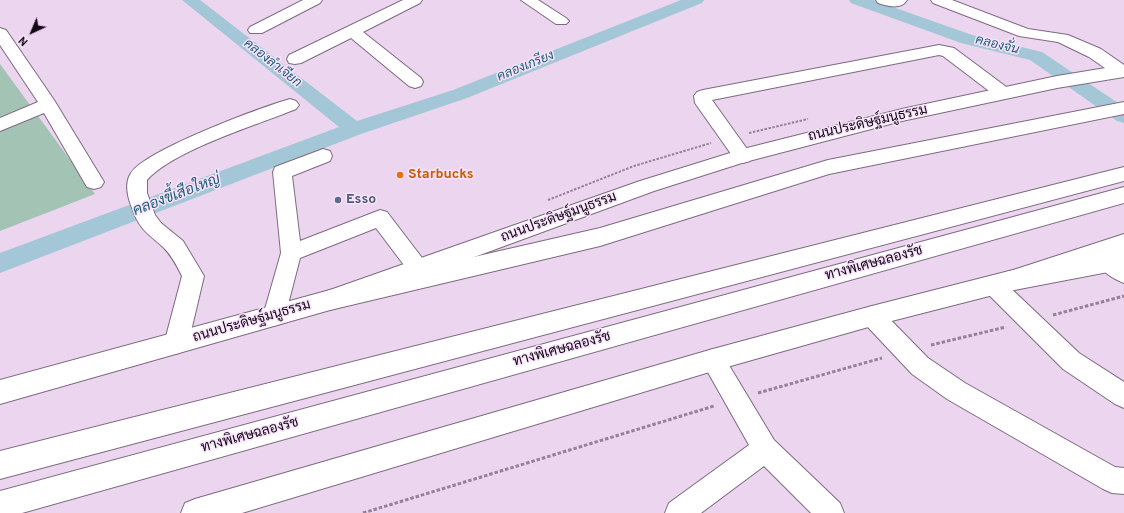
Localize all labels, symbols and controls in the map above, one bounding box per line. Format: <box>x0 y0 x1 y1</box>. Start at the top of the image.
north arrow <box>12 12 52 52</box>
text: N <box>16 33 31 48</box>
water label: คลองจั่น <box>974 33 1020 59</box>
water label: คลองลำเจียก <box>240 37 304 91</box>
water label: คลองเกรียง <box>495 49 557 85</box>
street label: ถนนประดิษฐ์มนูธรรม <box>807 102 929 146</box>
place label: Starbucks <box>408 167 474 183</box>
marker: Starbucks <box>395 170 405 180</box>
water label: คลองขี้เสือใหญ่ <box>131 171 223 221</box>
street label: ถนนประดิษฐ์มนูธรรม <box>499 189 619 247</box>
place label: Esso <box>346 192 376 208</box>
marker: Esso <box>333 195 343 205</box>
street label: ทางพิเศษฉลองรัช <box>823 243 925 285</box>
street label: ถนนประดิษฐ์มนูธรรม <box>191 297 313 347</box>
street label: ทางพิเศษฉลองรัช <box>511 329 613 371</box>
street label: ทางพิเศษฉลองรัช <box>199 415 301 457</box>

